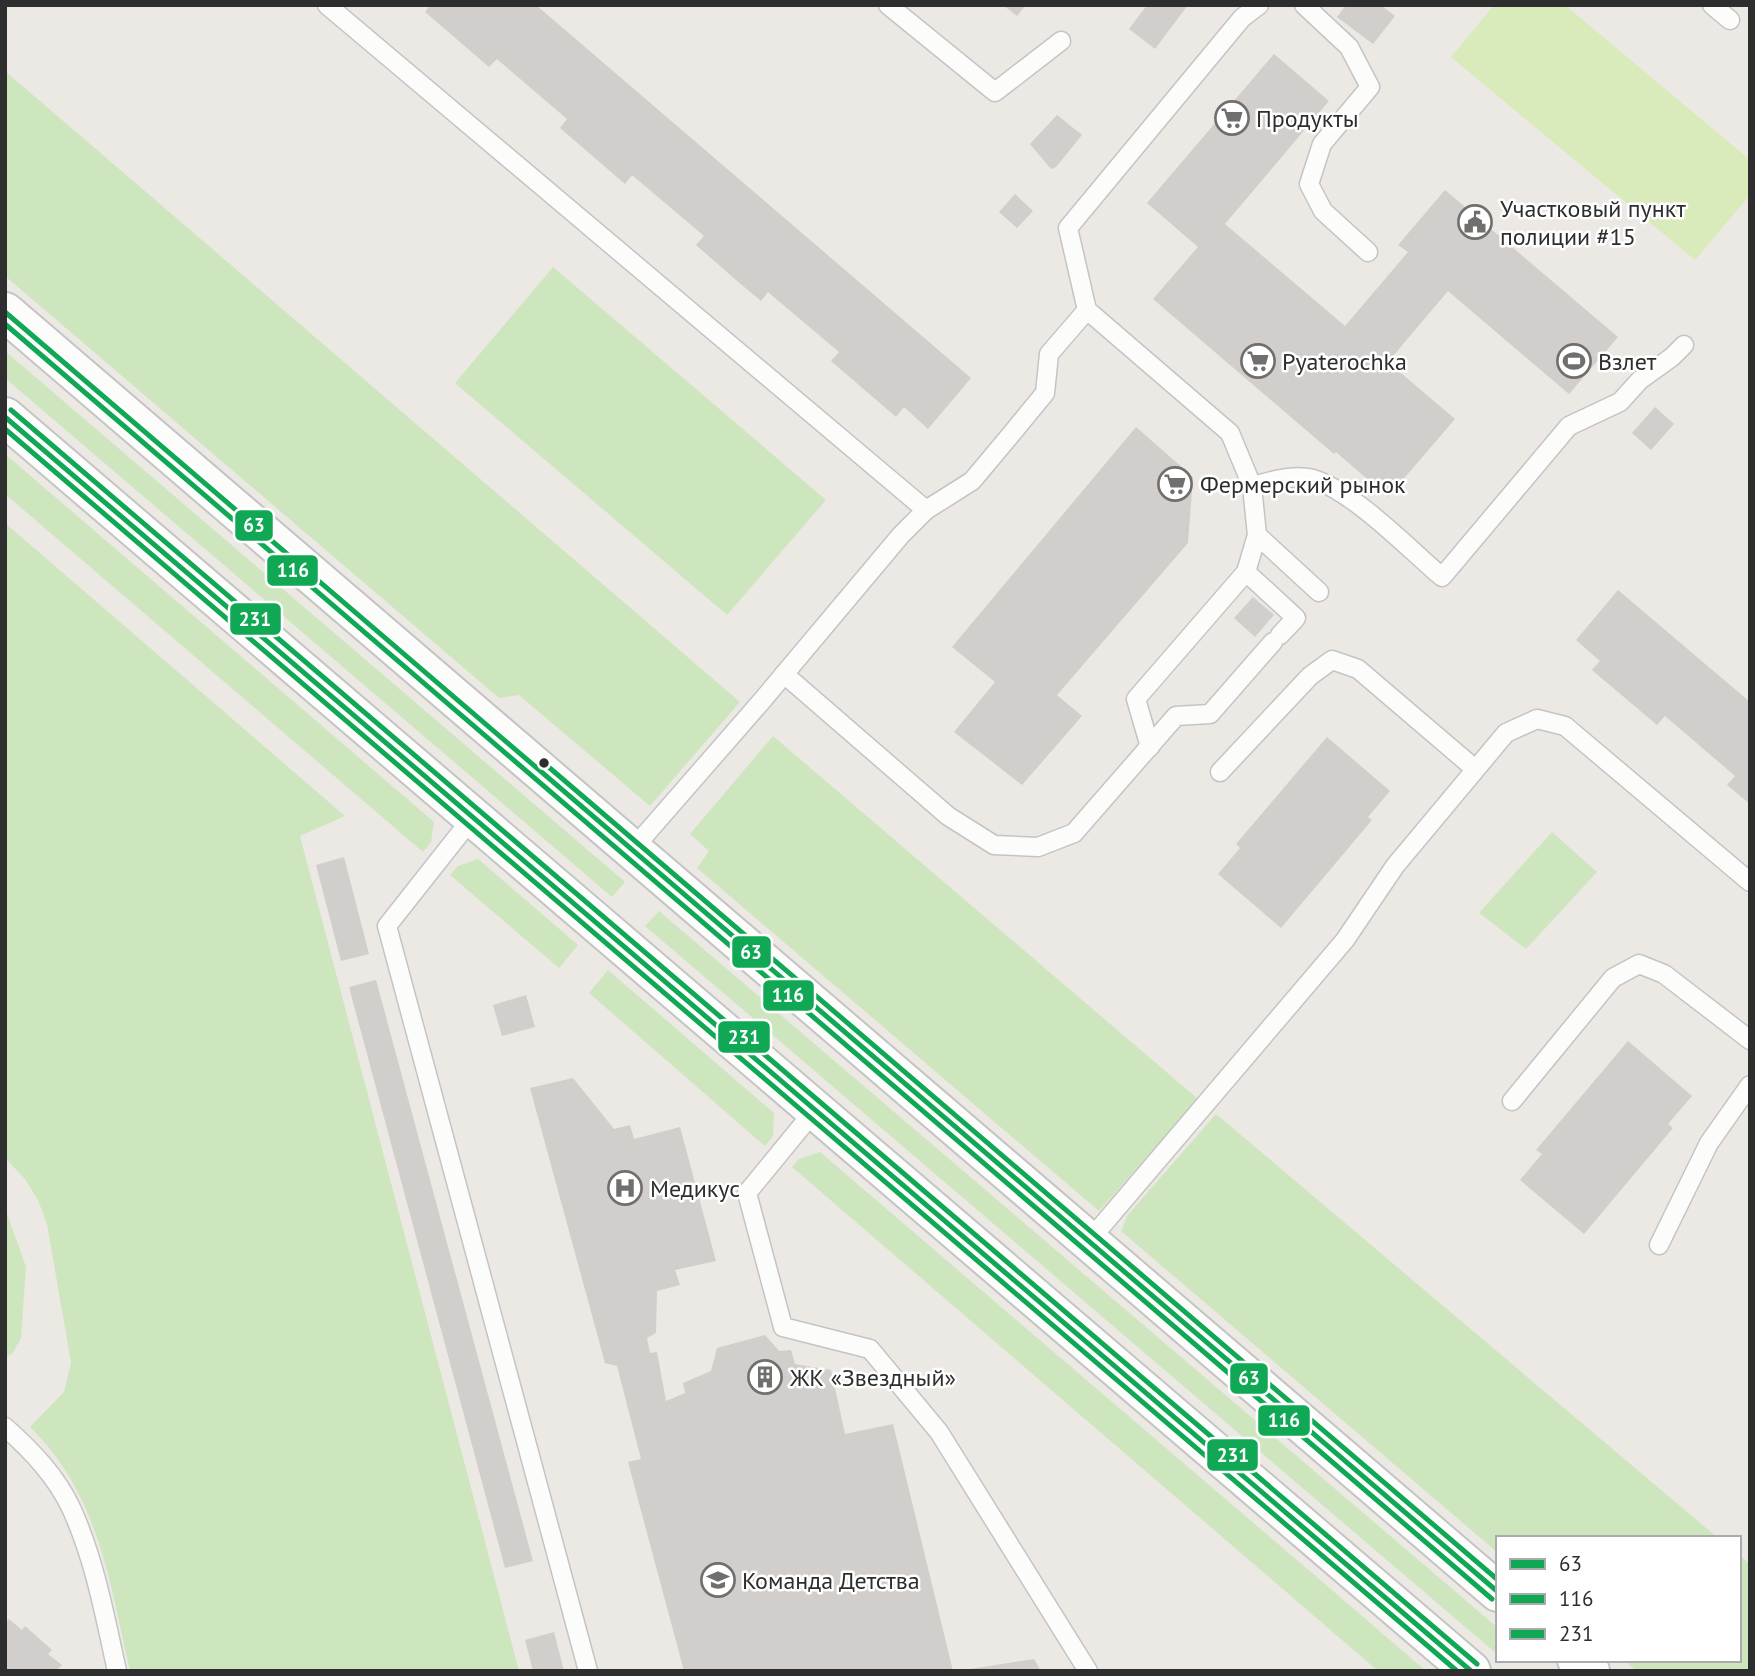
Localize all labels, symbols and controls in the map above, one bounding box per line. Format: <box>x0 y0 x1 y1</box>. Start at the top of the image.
supermarket icon: Продукты <box>1213 99 1251 137</box>
place label: Продукты <box>1256 103 1359 134</box>
place label: Участковый пункт полиции #15 <box>1500 193 1686 252</box>
public building icon: Участковый пункт полиции #15 <box>1456 203 1494 241</box>
supermarket icon: Pyaterochka <box>1239 342 1277 380</box>
sports icon: Взлет <box>1555 342 1593 380</box>
place label: Pyaterochka <box>1282 346 1407 377</box>
place label: Взлет <box>1598 346 1657 377</box>
supermarket icon: Фермерский рынок <box>1156 465 1194 503</box>
place label: Фермерский рынок <box>1200 469 1406 500</box>
line badge: 63 <box>234 509 274 542</box>
text: 63 <box>243 513 265 537</box>
line badge: 116 <box>266 554 319 587</box>
text: 116 <box>277 558 309 582</box>
line badge: 231 <box>229 602 282 636</box>
text: 231 <box>239 607 271 631</box>
unlabelled marker <box>537 756 551 770</box>
line badge: 63 <box>731 935 772 969</box>
text: 63 <box>740 940 762 964</box>
line badge: 116 <box>762 979 815 1012</box>
text: 116 <box>772 983 804 1007</box>
line badge: 231 <box>717 1020 771 1054</box>
text: 231 <box>728 1025 760 1049</box>
hospital icon: Медикус <box>606 1169 644 1207</box>
place label: Медикус <box>650 1173 740 1204</box>
building icon: ЖК «Звездный» <box>746 1358 784 1396</box>
place label: ЖК «Звездный» <box>789 1362 956 1393</box>
line badge: 63 <box>1229 1362 1269 1395</box>
text: 63 <box>1238 1366 1260 1390</box>
line badge: 116 <box>1257 1404 1311 1437</box>
text: 116 <box>1268 1408 1300 1432</box>
line badge: 231 <box>1206 1438 1259 1472</box>
text: 231 <box>1217 1443 1249 1467</box>
legend <box>1496 1536 1741 1662</box>
text: 63 <box>1559 1550 1582 1577</box>
school or university icon: Команда Детства <box>699 1561 737 1599</box>
place label: Команда Детства <box>742 1565 920 1596</box>
text: 116 <box>1559 1585 1593 1612</box>
text: 231 <box>1559 1620 1593 1647</box>

